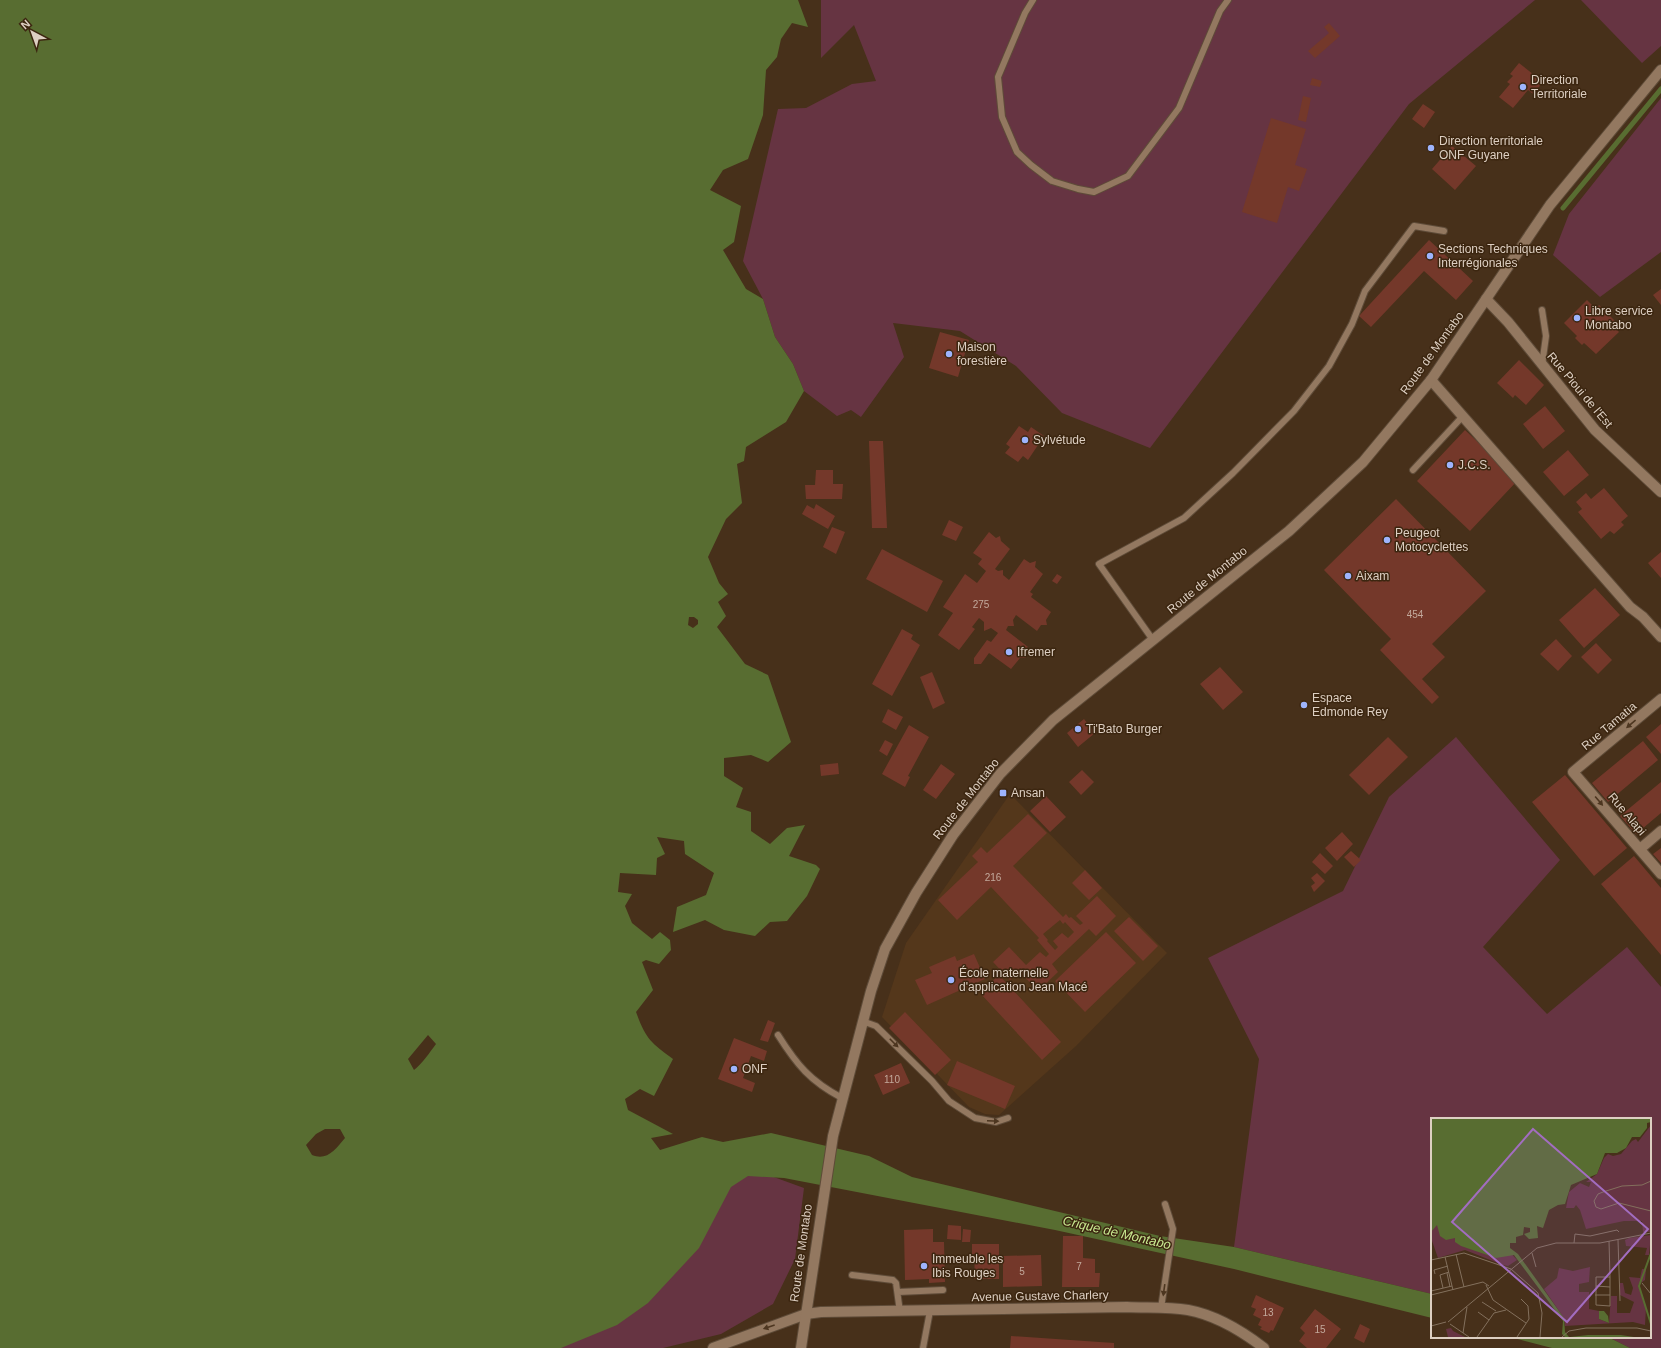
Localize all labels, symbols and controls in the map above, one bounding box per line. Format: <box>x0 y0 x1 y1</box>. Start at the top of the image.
north arrow <box>12 12 52 52</box>
text: N <box>19 17 32 32</box>
place label: Direction Territoriale <box>1531 73 1587 101</box>
marker: Direction Territoriale <box>1518 82 1528 92</box>
place label: Direction territoriale ONF Guyane <box>1439 134 1543 162</box>
marker: Direction territoriale ONF Guyane <box>1426 143 1436 153</box>
place label: Sections Techniques Interrégionales <box>1438 242 1548 270</box>
marker: Sections Techniques Interrégionales <box>1425 251 1435 261</box>
place label: Libre service Montabo <box>1585 304 1653 332</box>
street label: Route de Montabo <box>1397 309 1467 397</box>
marker: Libre service Montabo <box>1572 313 1582 323</box>
place label: Maison forestière <box>957 340 1007 368</box>
marker: Maison forestière <box>944 349 954 359</box>
street label: Rue Pioui de l'Est <box>1544 349 1616 431</box>
place label: Sylvétude <box>1033 433 1086 447</box>
marker: Sylvétude <box>1020 435 1030 445</box>
place label: J.C.S. <box>1458 458 1491 472</box>
marker: J.C.S. <box>1445 460 1455 470</box>
place label: Peugeot Motocyclettes <box>1395 526 1468 554</box>
marker: Peugeot Motocyclettes <box>1382 535 1392 545</box>
street label: Route de Montabo <box>1164 543 1250 617</box>
place label: Aixam <box>1356 569 1389 583</box>
marker: Aixam <box>1343 571 1353 581</box>
house number: 275 <box>973 599 990 610</box>
house number: 454 <box>1407 609 1424 620</box>
place label: Ifremer <box>1017 645 1055 659</box>
marker: Ifremer <box>1004 647 1014 657</box>
place label: Espace Edmonde Rey <box>1312 691 1388 719</box>
street label: Rue Tamatia <box>1579 699 1639 753</box>
marker: Espace Edmonde Rey <box>1299 700 1309 710</box>
one-way arrow <box>1626 720 1636 729</box>
place label: Ti'Bato Burger <box>1086 722 1162 736</box>
marker: Ti'Bato Burger <box>1073 724 1083 734</box>
street label: Route de Montabo <box>930 756 1002 842</box>
place label: Ansan <box>1011 786 1045 800</box>
marker: Ansan <box>998 788 1008 798</box>
street label: Rue Alapi <box>1605 790 1649 838</box>
one-way arrow <box>1595 796 1604 807</box>
house number: 216 <box>985 872 1002 883</box>
place label: École maternelle d'application Jean Macé <box>959 965 1088 994</box>
marker: École maternelle d'application Jean Macé <box>946 975 956 985</box>
one-way arrow <box>889 1038 899 1048</box>
place label: ONF <box>742 1062 767 1076</box>
marker: ONF <box>729 1064 739 1074</box>
house number: 110 <box>884 1074 900 1085</box>
one-way arrow <box>987 1117 999 1124</box>
inset map <box>1431 1118 1651 1338</box>
street label: Route de Montabo <box>787 1203 815 1303</box>
water label: Crique de Montabo <box>1061 1213 1172 1252</box>
place label: Immeuble les Ibis Rouges <box>932 1252 1003 1280</box>
marker: Immeuble les Ibis Rouges <box>919 1261 929 1271</box>
house number: 7 <box>1076 1261 1082 1272</box>
house number: 5 <box>1019 1266 1025 1277</box>
one-way arrow <box>1161 1284 1167 1296</box>
street label: Avenue Gustave Charlery <box>971 1288 1109 1304</box>
house number: 13 <box>1262 1307 1274 1318</box>
one-way arrow <box>763 1324 775 1330</box>
house number: 15 <box>1314 1324 1326 1335</box>

